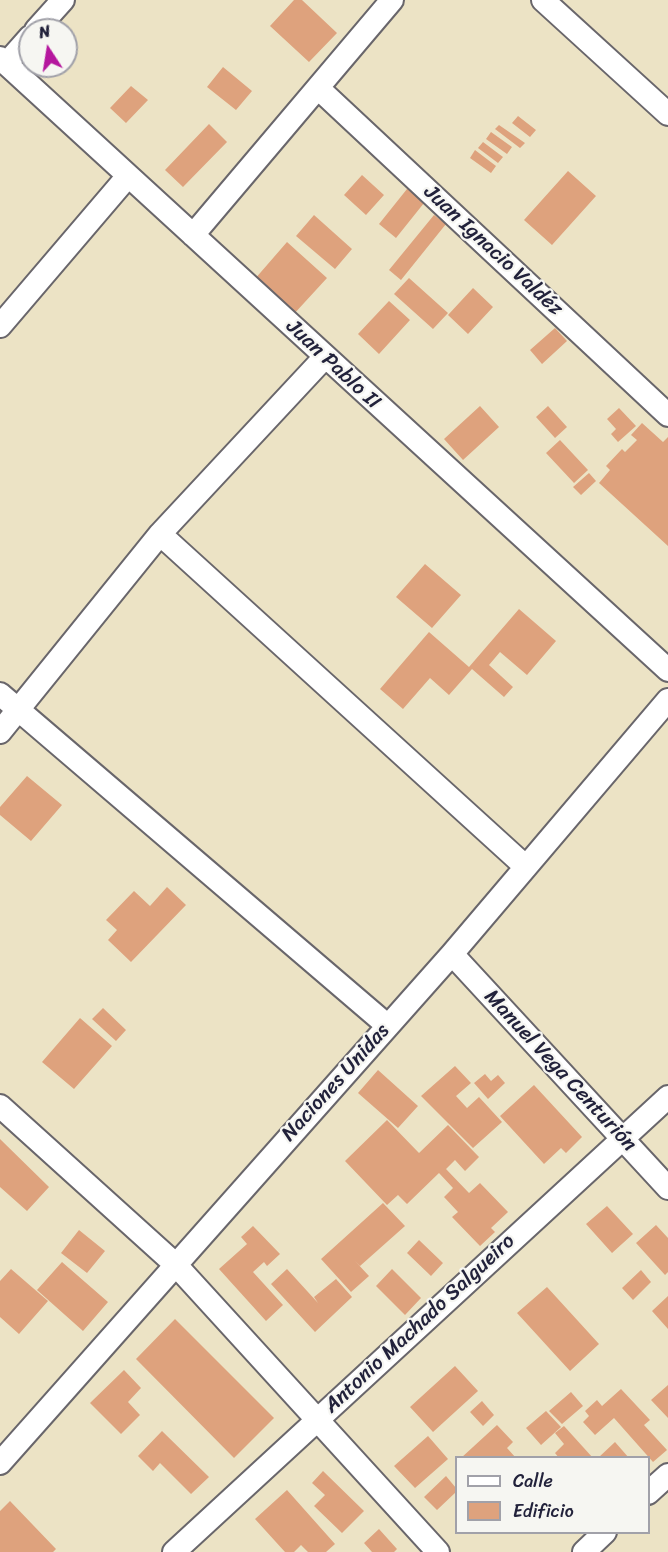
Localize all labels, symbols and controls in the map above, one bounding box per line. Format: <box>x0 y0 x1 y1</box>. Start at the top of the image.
text: N <box>36 17 53 47</box>
north arrow <box>18 18 78 78</box>
street label: Juan Ignacio Valdéz <box>418 180 568 322</box>
street label: Juan Pablo II <box>280 315 386 415</box>
street label: Manuel Vega Centurión <box>478 985 642 1157</box>
street label: Naciones Unidas <box>277 1019 395 1147</box>
street label: Antonio Machado Salgueiro <box>319 1229 521 1419</box>
legend <box>455 1456 650 1534</box>
text: Calle <box>513 1465 553 1497</box>
text: Edificio <box>513 1495 574 1527</box>

